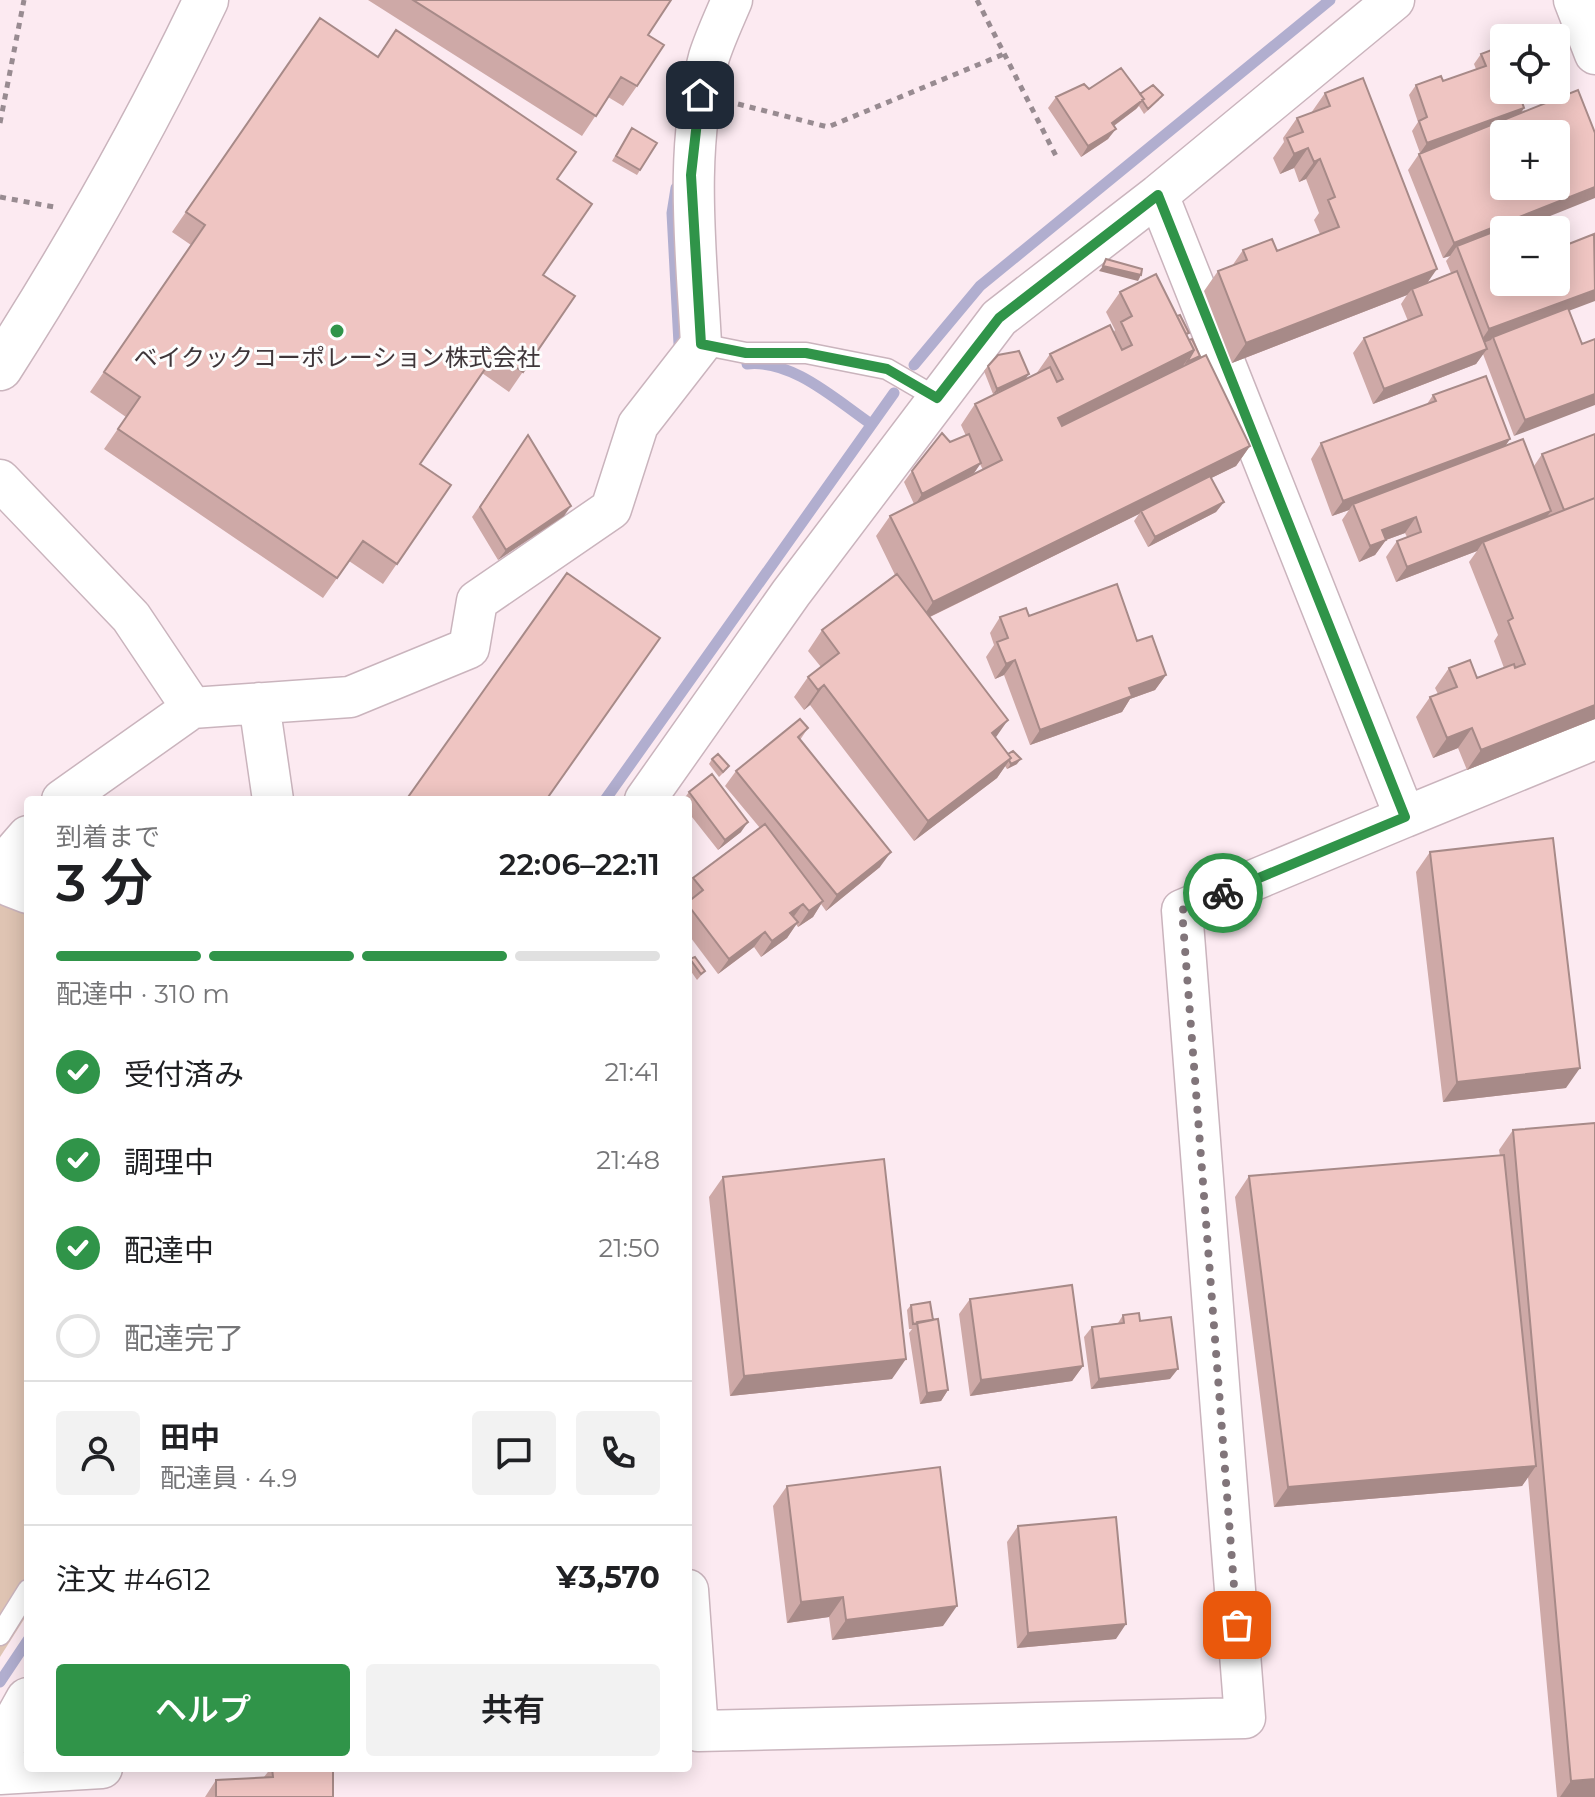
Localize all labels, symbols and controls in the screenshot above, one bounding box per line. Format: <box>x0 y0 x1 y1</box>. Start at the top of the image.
map controls <box>1490 24 1570 296</box>
button: locate <box>1490 24 1570 104</box>
pin <box>666 61 734 129</box>
icon: home <box>678 73 722 117</box>
button: + <box>1490 120 1570 200</box>
button: − <box>1490 216 1570 296</box>
marker: ベイクックコーポレーション株式会社 <box>328 322 346 340</box>
place label: ベイクックコーポレーション株式会社 <box>133 343 541 372</box>
text: 到着まで <box>56 821 160 853</box>
text: 22:06–22:11 <box>499 846 660 883</box>
text: 3 分 <box>56 851 153 914</box>
courier <box>1183 853 1263 933</box>
icon: bike <box>1201 871 1245 915</box>
text: 配達中 · 310 m <box>56 978 230 1010</box>
icon: check <box>56 1050 100 1094</box>
text: 受付済み <box>124 1056 244 1093</box>
text: 21:41 <box>604 1056 660 1088</box>
icon: check <box>56 1138 100 1182</box>
text: 調理中 <box>124 1144 214 1181</box>
text: 21:48 <box>596 1144 660 1176</box>
icon: check <box>56 1226 100 1270</box>
text: 配達中 <box>124 1232 214 1269</box>
text: 21:50 <box>598 1232 660 1264</box>
text: 配達完了 <box>124 1320 244 1357</box>
button: person <box>56 1411 140 1495</box>
button: chat <box>472 1411 556 1495</box>
button: phone <box>576 1411 660 1495</box>
text: 田中 <box>160 1419 220 1456</box>
text: 配達員 · 4.9 <box>160 1462 297 1494</box>
text: ¥3,570 <box>556 1559 660 1596</box>
text: 注文 #4612 <box>56 1561 211 1598</box>
pin <box>1203 1591 1271 1659</box>
icon: bag <box>1215 1603 1259 1647</box>
button: ヘルプ <box>56 1664 350 1756</box>
button: 共有 <box>366 1664 660 1756</box>

